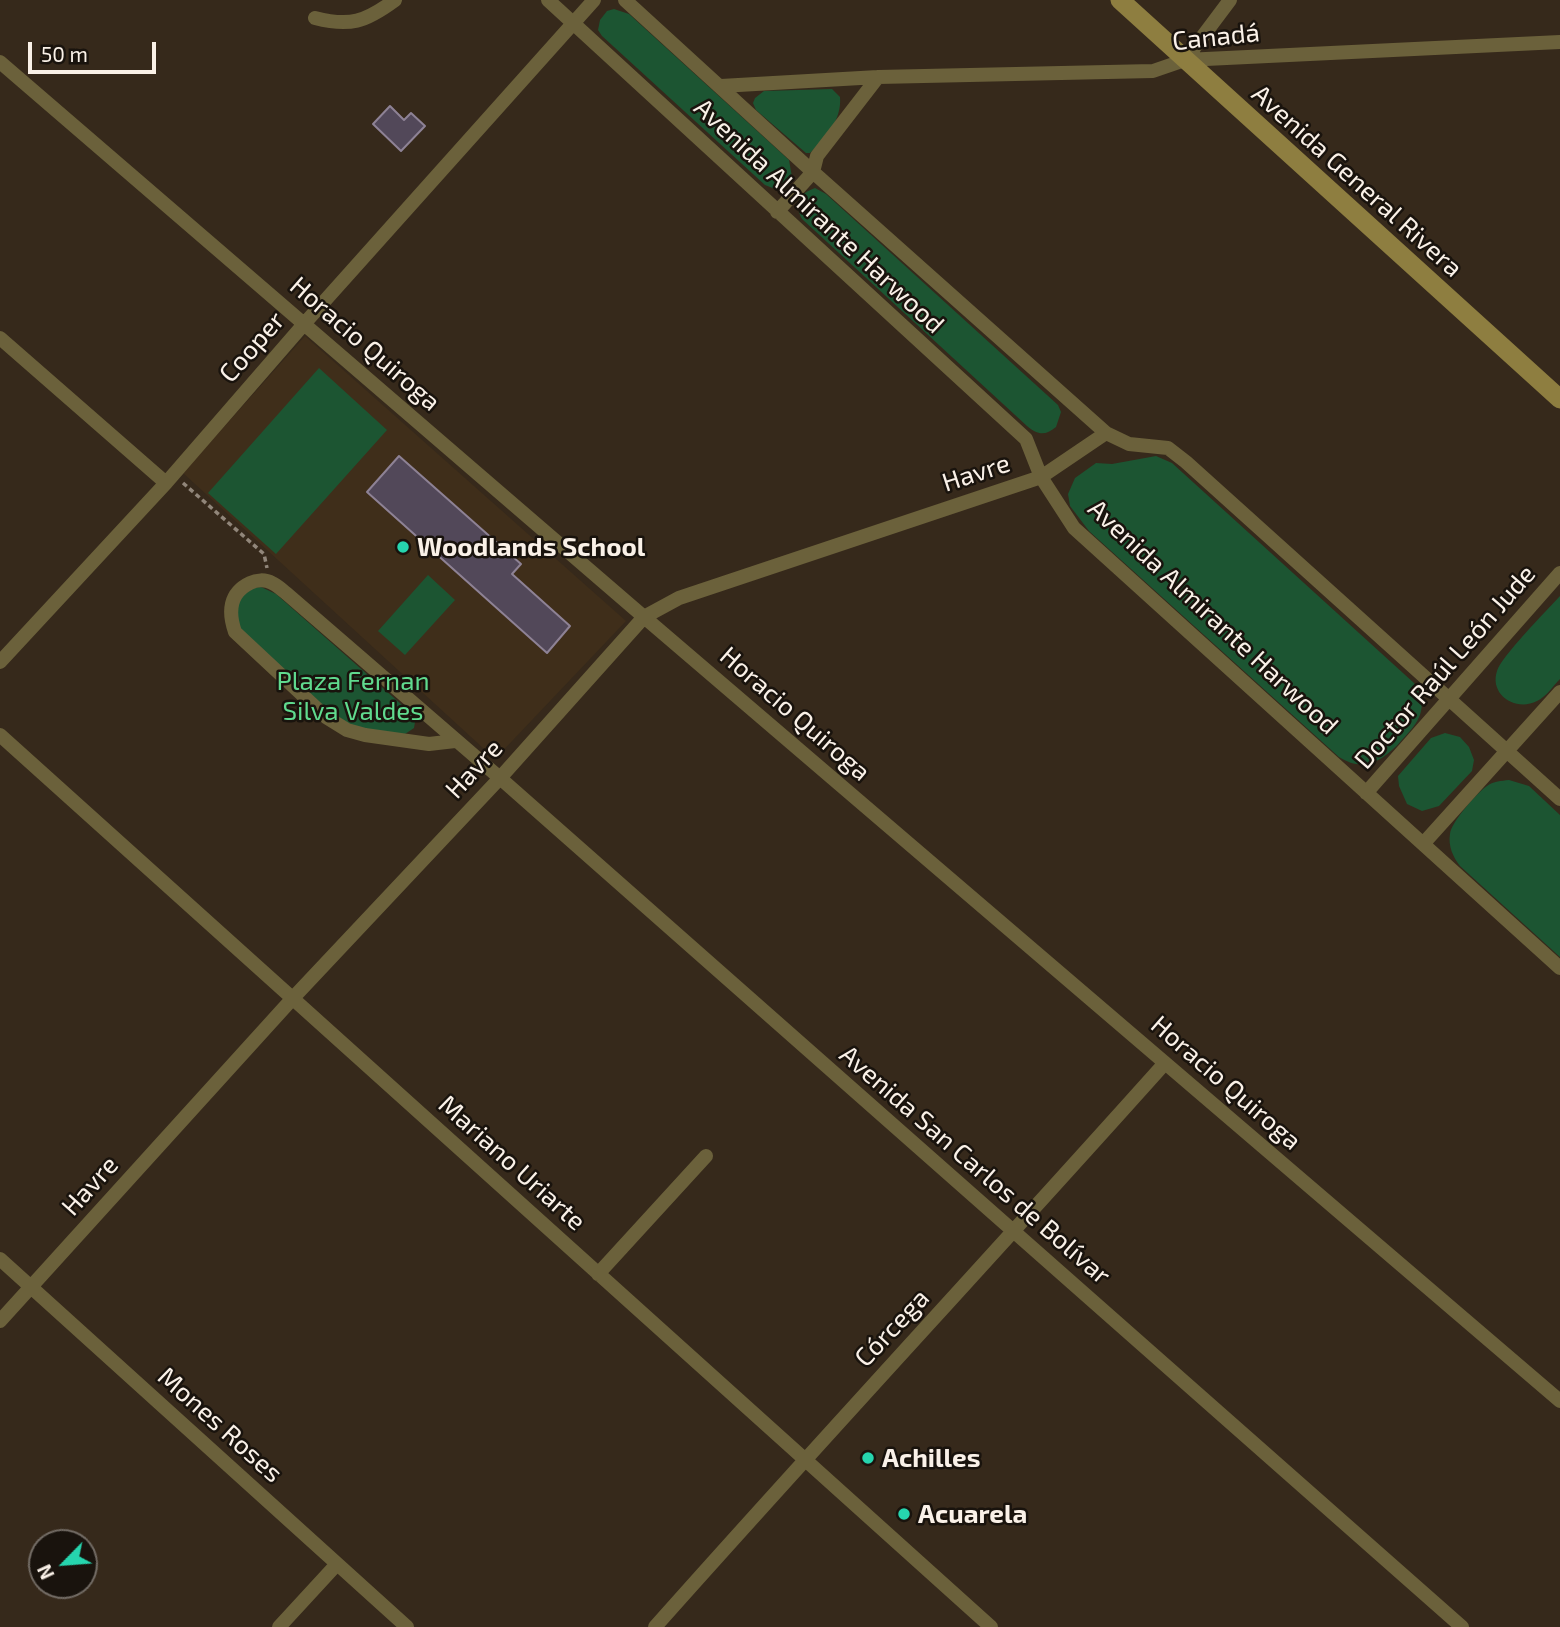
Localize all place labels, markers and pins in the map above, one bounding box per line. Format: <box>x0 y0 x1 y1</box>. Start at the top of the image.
place label: Woodlands School <box>417 531 645 563</box>
marker: Woodlands School <box>395 539 411 555</box>
place label: Achilles <box>882 1442 981 1474</box>
marker: Achilles <box>860 1450 876 1466</box>
place label: Acuarela <box>918 1498 1027 1530</box>
marker: Acuarela <box>896 1506 912 1522</box>

